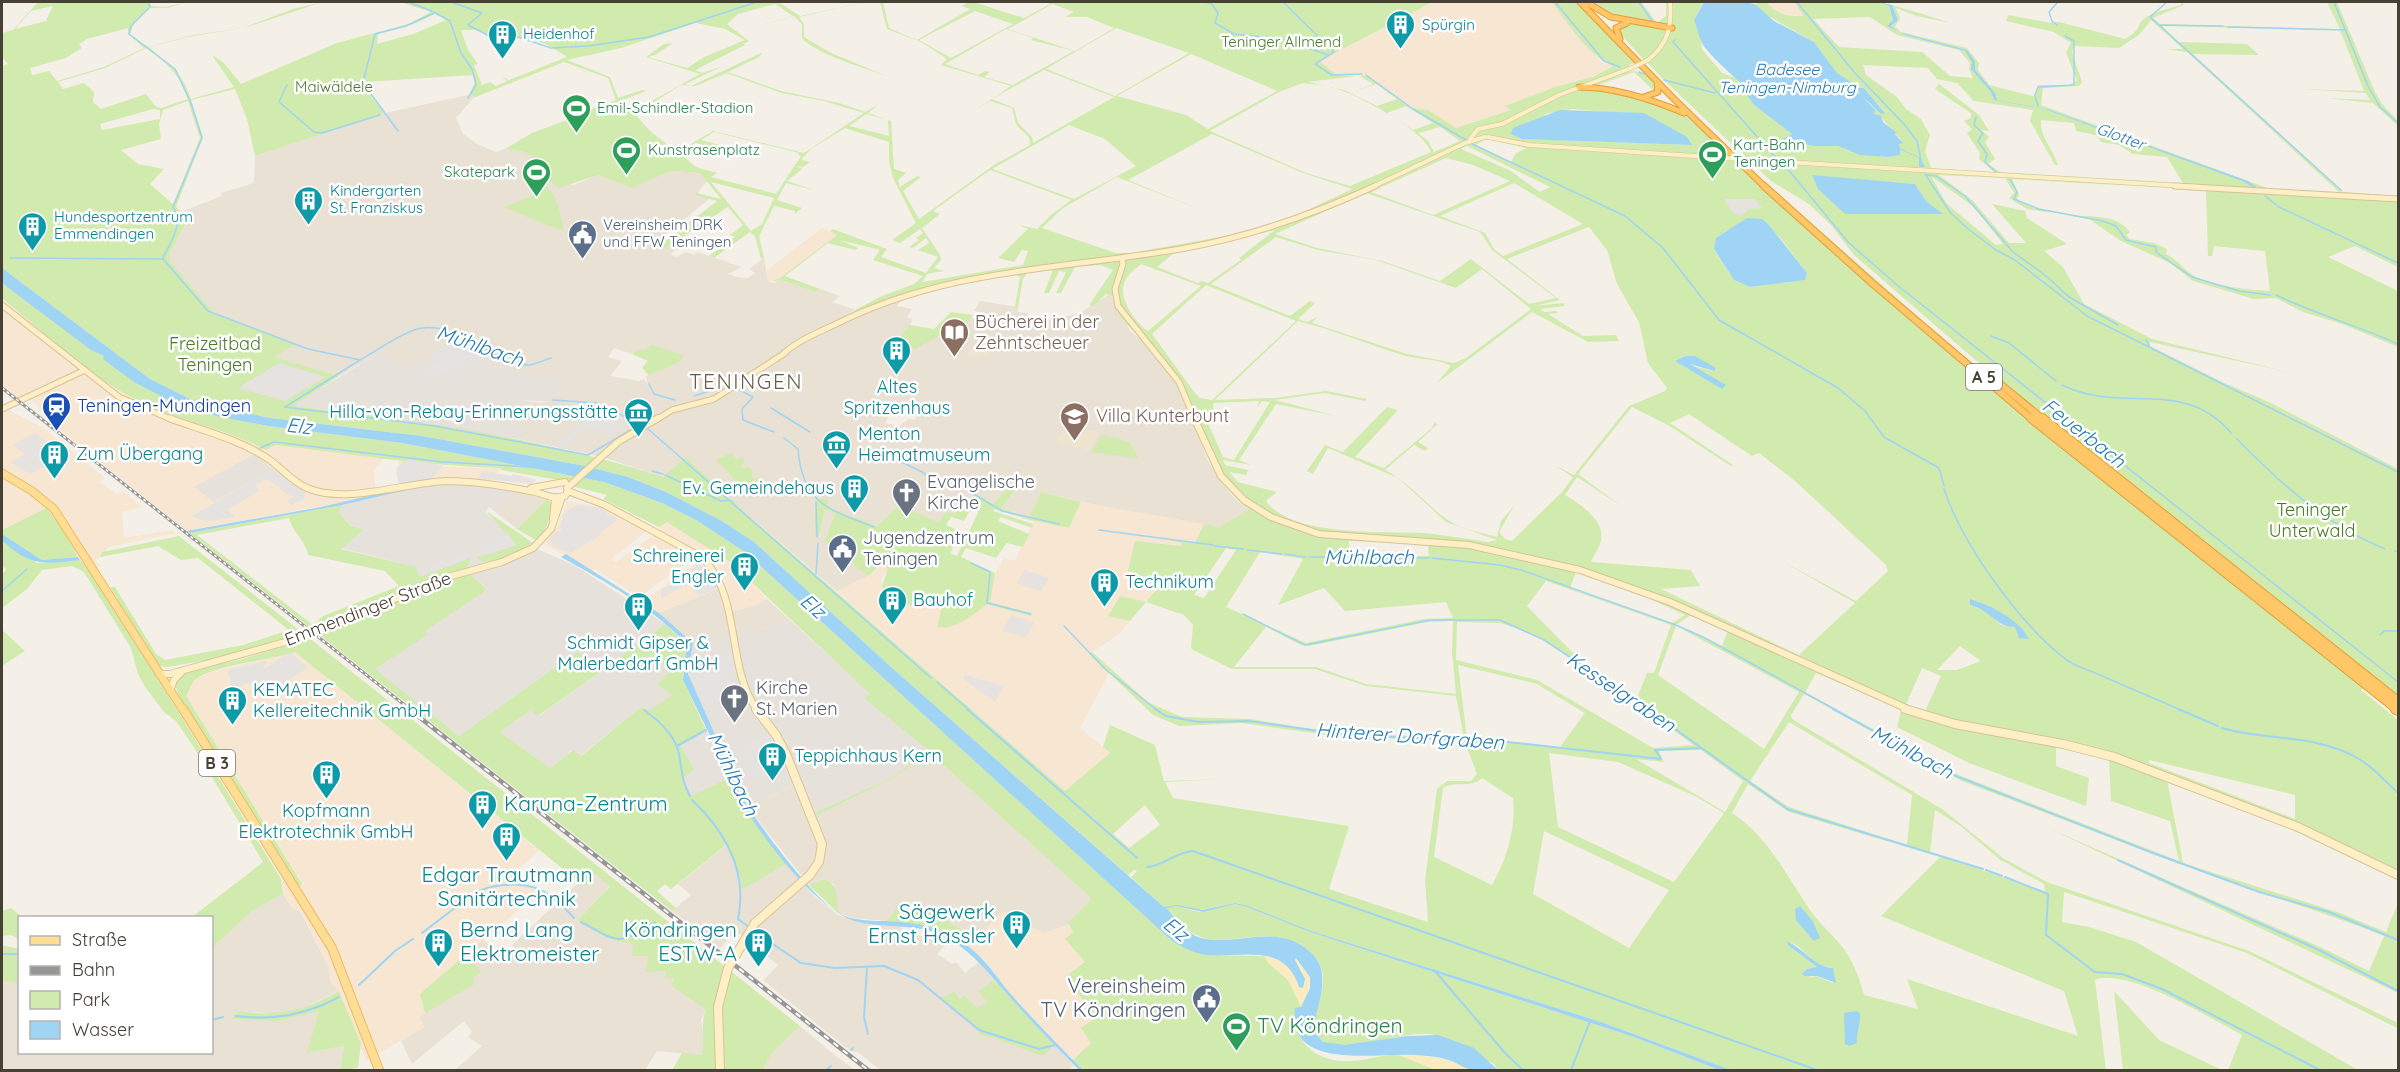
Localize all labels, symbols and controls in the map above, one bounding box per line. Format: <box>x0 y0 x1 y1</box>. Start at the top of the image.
building icon: Spürgin <box>1385 9 1417 51</box>
place label: Spürgin <box>1422 15 1475 34</box>
building icon: Heidenhof <box>486 18 518 60</box>
place label: Heidenhof <box>523 24 595 43</box>
park label: Teninger Allmend <box>1221 32 1341 51</box>
water label: Badesee Teningen-Nimburg <box>1718 59 1857 97</box>
park label: Maiwäldele <box>295 77 373 96</box>
sports icon: Emil-Schindler-Stadion <box>560 92 592 134</box>
place label: Emil-Schindler-Stadion <box>597 98 753 117</box>
water label: Glotter <box>2094 118 2150 155</box>
sports icon: Kunstrasenplatz <box>611 134 643 176</box>
place label: Kart-Bahn Teningen <box>1733 135 1805 171</box>
sports icon: Kart-Bahn Teningen <box>1696 138 1728 180</box>
place label: Kunstrasenplatz <box>648 140 760 159</box>
sports icon: Skatepark <box>520 156 552 198</box>
place label: Skatepark <box>444 162 515 181</box>
place label: Kindergarten St. Franziskus <box>330 181 423 217</box>
building icon: Kindergarten St. Franziskus <box>293 184 325 226</box>
place label: Hundesportzentrum Emmendingen <box>54 207 193 243</box>
building icon: Hundesportzentrum Emmendingen <box>17 210 49 252</box>
place label: Vereinsheim DRK und FFW Teningen <box>603 215 731 251</box>
public building icon: Vereinsheim DRK und FFW Teningen <box>566 218 598 260</box>
place label: Bücherei in der Zehntscheuer <box>975 310 1099 354</box>
library icon: Bücherei in der Zehntscheuer <box>938 316 970 358</box>
water label: Mühlbach <box>434 319 527 372</box>
park label: Freizeitbad Teningen <box>169 332 261 376</box>
building icon: Altes Spritzenhaus <box>881 334 913 376</box>
road number: A 5 <box>1966 364 2002 390</box>
district label: TENINGEN <box>689 368 803 394</box>
place label: Altes Spritzenhaus <box>844 375 950 419</box>
station icon: Teningen-Mundingen <box>40 390 72 432</box>
water label: Feuerbach <box>2038 392 2131 473</box>
place label: Teningen-Mundingen <box>77 394 251 417</box>
museum icon: Hilla-von-Rebay-Erinnerungsstätte <box>623 396 655 438</box>
place label: Hilla-von-Rebay-Erinnerungsstätte <box>329 400 618 423</box>
school or university icon: Villa Kunterbunt <box>1059 400 1091 442</box>
place label: Villa Kunterbunt <box>1096 404 1229 427</box>
water label: Elz <box>285 412 316 440</box>
place label: Menton Heimatmuseum <box>858 422 990 466</box>
museum icon: Menton Heimatmuseum <box>821 428 853 470</box>
building icon: Zum Übergang <box>39 438 71 480</box>
place label: Zum Übergang <box>76 442 203 465</box>
place label: Evangelische Kirche <box>927 470 1035 514</box>
building icon: Ev. Gemeindehaus <box>839 472 871 514</box>
place label: Ev. Gemeindehaus <box>682 476 834 499</box>
church icon: Evangelische Kirche <box>890 476 922 518</box>
park label: Teninger Unterwald <box>2269 498 2355 542</box>
place label: Jugendzentrum Teningen <box>863 526 994 570</box>
public building icon: Jugendzentrum Teningen <box>826 532 858 574</box>
place label: Schreinerei Engler <box>633 544 724 588</box>
water label: Mühlbach <box>1324 544 1415 569</box>
building icon: Schreinerei Engler <box>729 550 761 592</box>
street label: Emmendinger Straße <box>281 566 454 651</box>
building icon: Technikum <box>1088 566 1120 608</box>
place label: Technikum <box>1125 570 1214 593</box>
building icon: Bauhof <box>876 584 908 626</box>
water label: Elz <box>795 588 833 625</box>
place label: Bauhof <box>913 588 974 611</box>
building icon: Schmidt Gipser & Malerbedarf GmbH <box>622 590 654 632</box>
place label: Schmidt Gipser & Malerbedarf GmbH <box>558 631 718 675</box>
water label: Kesselgraben <box>1562 646 1681 737</box>
place label: Kirche St. Marien <box>756 676 838 720</box>
place label: KEMATEC Kellereitechnik GmbH <box>253 678 431 722</box>
church icon: Kirche St. Marien <box>719 682 751 724</box>
building icon: KEMATEC Kellereitechnik GmbH <box>216 684 248 726</box>
water label: Hinterer Dorfgraben <box>1315 716 1505 755</box>
water label: Mühlbach <box>1867 719 1958 784</box>
water label: Mühlbach <box>703 728 765 820</box>
building icon: Teppichhaus Kern <box>757 740 789 782</box>
place label: Teppichhaus Kern <box>794 744 942 767</box>
road number: B 3 <box>199 750 235 776</box>
building icon: Kopfmann Elektrotechnik GmbH <box>310 758 342 800</box>
building icon: Karuna-Zentrum <box>467 788 499 830</box>
place label: Karuna-Zentrum <box>504 790 668 816</box>
place label: Kopfmann Elektrotechnik GmbH <box>239 799 413 843</box>
building icon: Edgar Trautmann Sanitärtechnik <box>491 820 523 862</box>
place label: Edgar Trautmann Sanitärtechnik <box>421 861 593 911</box>
place label: Sägewerk Ernst Hassler <box>868 898 995 948</box>
building icon: Sägewerk Ernst Hassler <box>1000 908 1032 950</box>
water label: Elz <box>1159 911 1196 948</box>
legend <box>18 916 213 1054</box>
place label: Bernd Lang Elektromeister <box>460 916 599 966</box>
place label: Köndringen ESTW-A <box>624 916 737 966</box>
building icon: Bernd Lang Elektromeister <box>423 926 455 968</box>
building icon: Köndringen ESTW-A <box>742 926 774 968</box>
text: Straße <box>72 928 127 951</box>
text: Bahn <box>72 958 115 981</box>
place label: Vereinsheim TV Köndringen <box>1040 972 1186 1022</box>
public building icon: Vereinsheim TV Köndringen <box>1191 982 1223 1024</box>
text: Park <box>72 988 110 1011</box>
sports icon: TV Köndringen <box>1220 1010 1252 1052</box>
place label: TV Köndringen <box>1257 1012 1403 1038</box>
text: Wasser <box>72 1018 134 1041</box>

